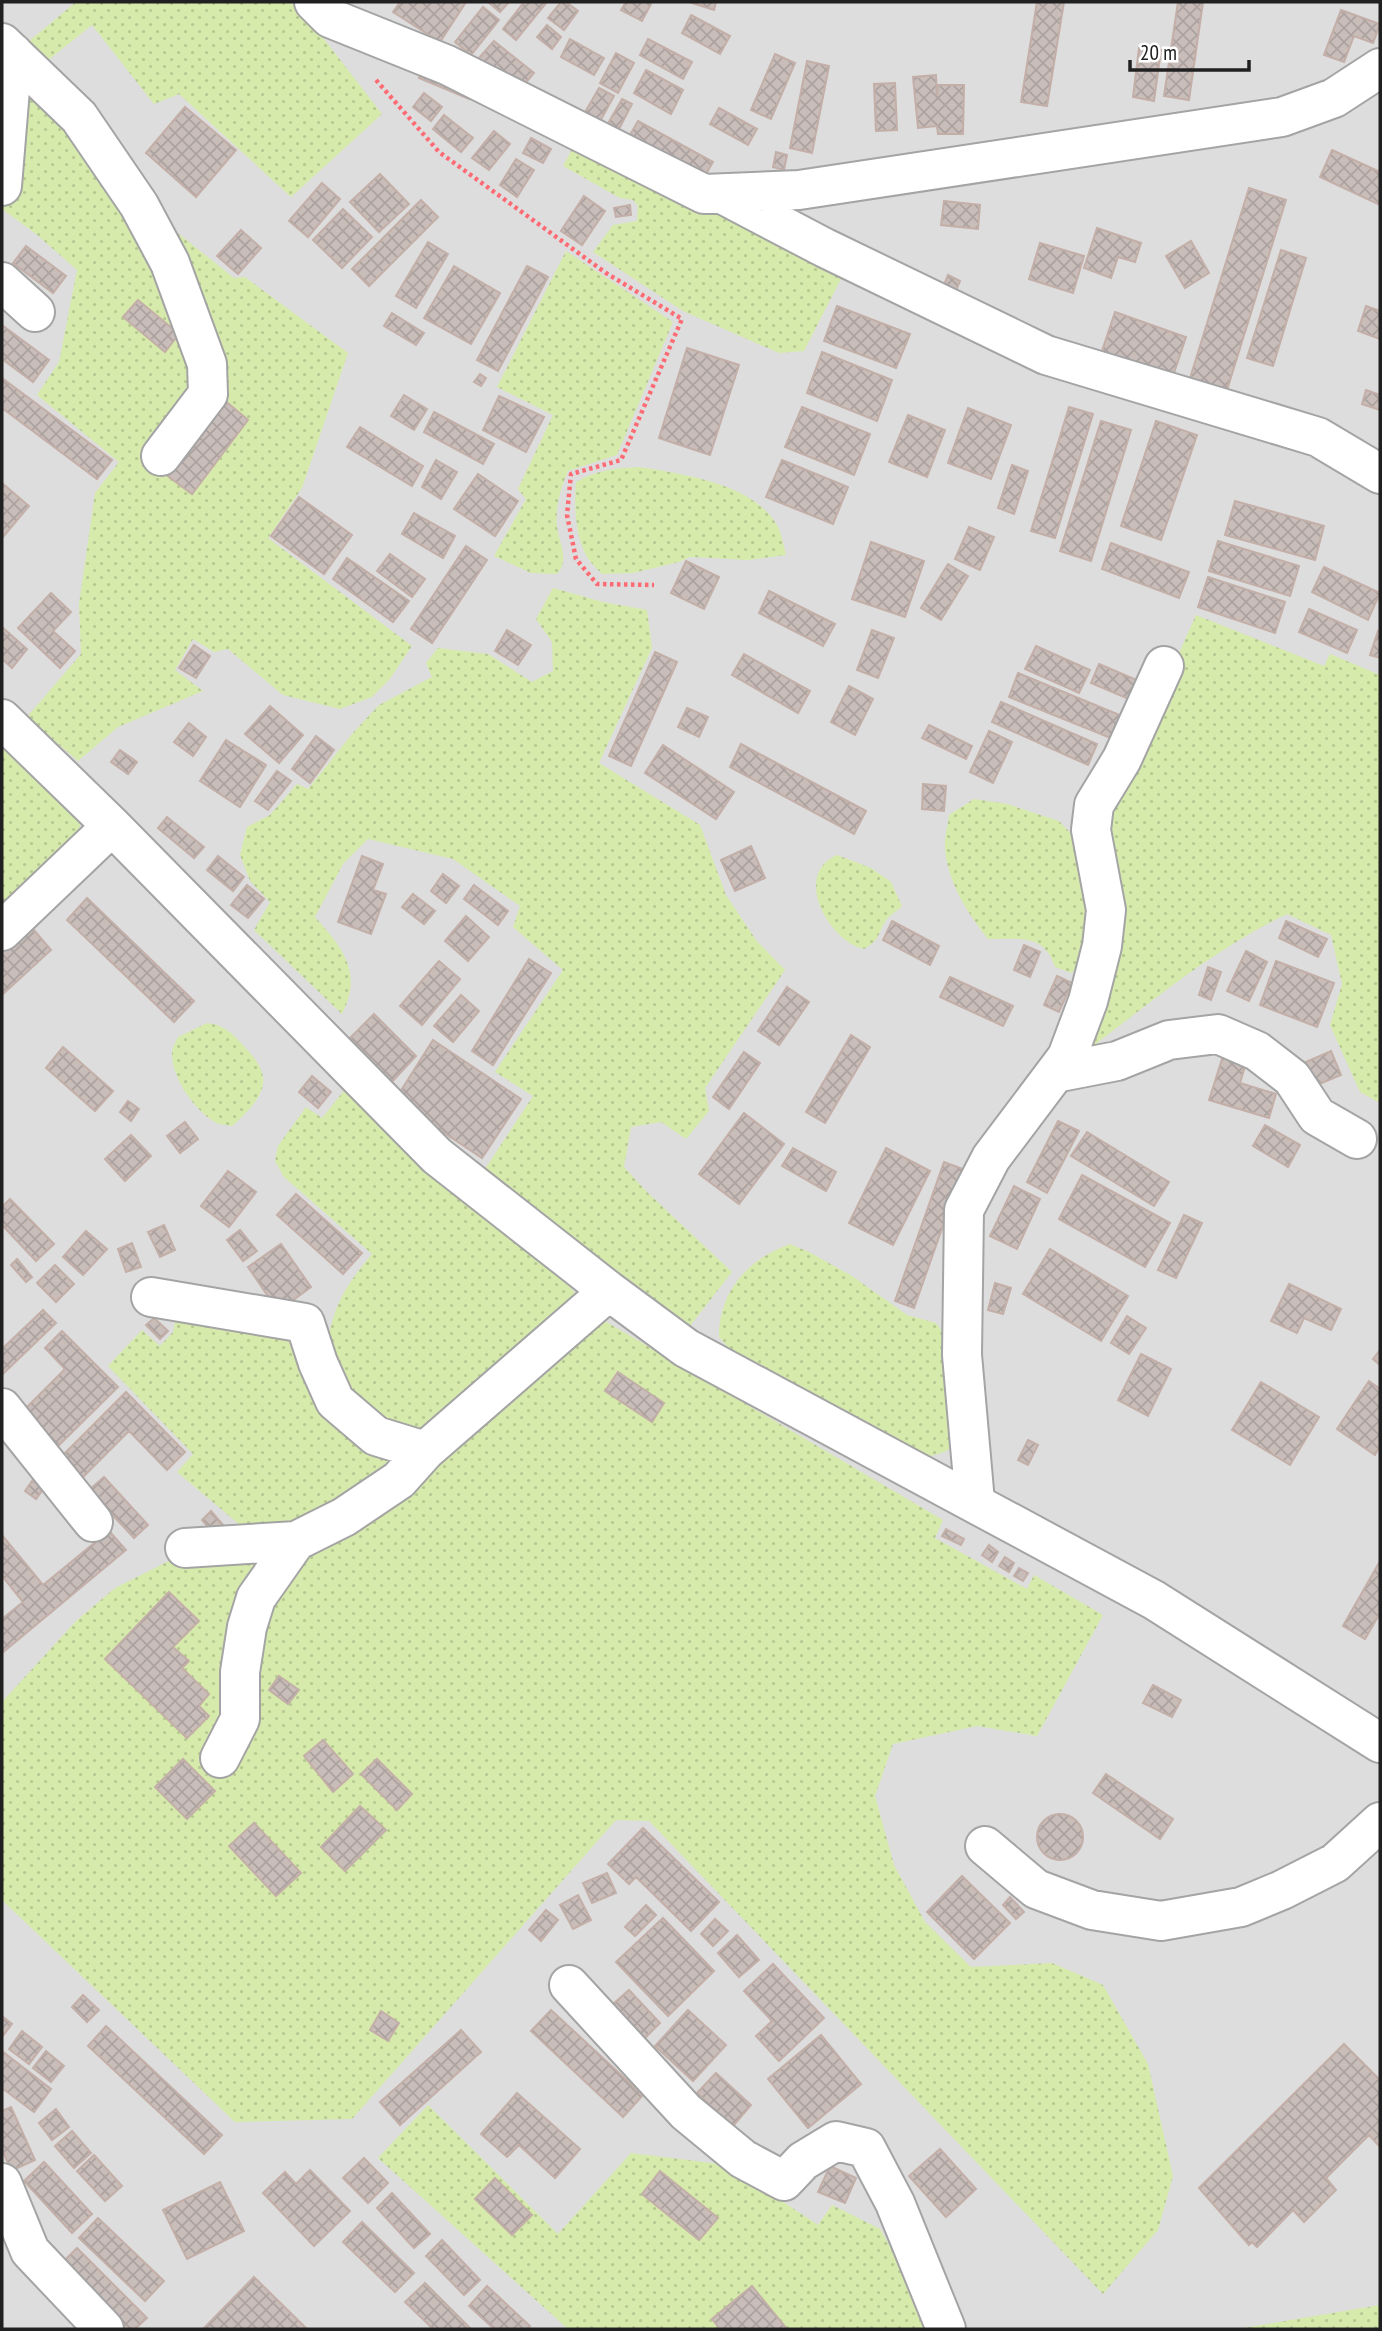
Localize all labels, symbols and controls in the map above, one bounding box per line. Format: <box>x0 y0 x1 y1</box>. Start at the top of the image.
scale bar <box>1130 28 1249 72</box>
text: 20 m <box>1140 39 1177 66</box>

